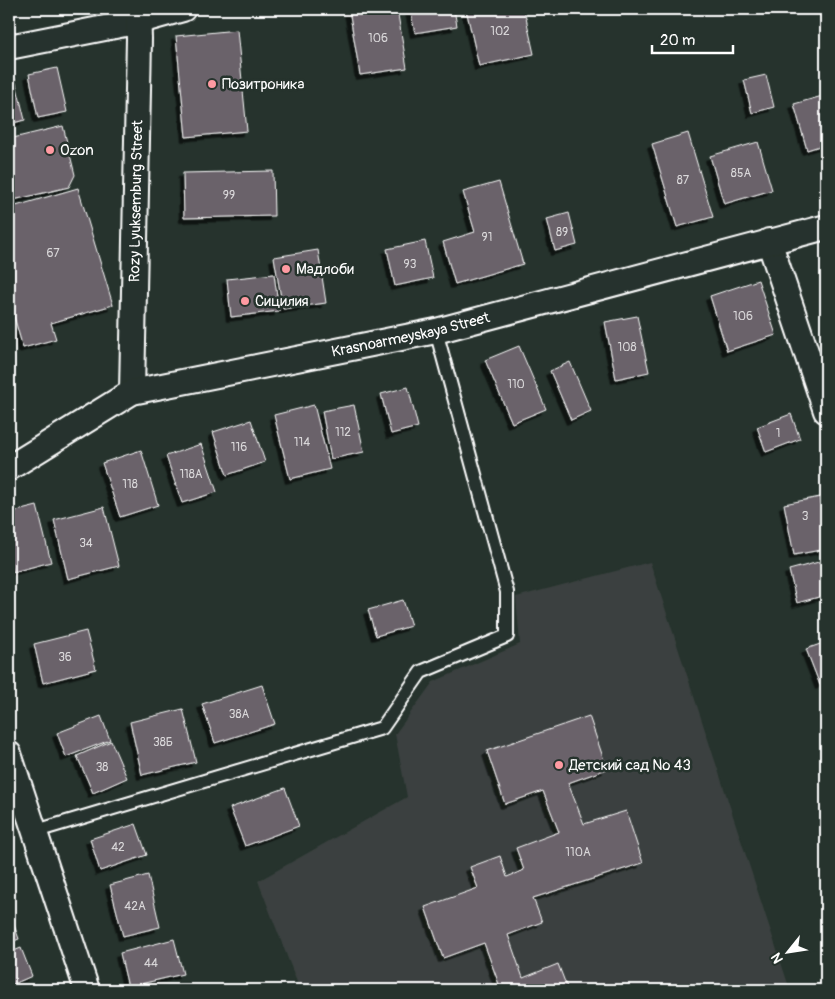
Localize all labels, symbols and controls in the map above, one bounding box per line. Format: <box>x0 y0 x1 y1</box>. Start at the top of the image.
scale bar <box>652 22 734 54</box>
house number: 102 <box>490 24 510 39</box>
house number: 106 <box>368 31 388 46</box>
text: 20 m <box>660 31 695 50</box>
place label: Позитроника <box>222 75 305 94</box>
marker: Позитроника <box>206 78 218 90</box>
street label: Rozy Lyuksemburg Street <box>125 119 147 282</box>
place label: Ozon <box>60 141 94 160</box>
marker: Ozon <box>44 144 56 156</box>
house number: 85А <box>731 166 751 181</box>
house number: 87 <box>677 173 690 188</box>
house number: 99 <box>223 188 235 203</box>
house number: 89 <box>556 225 568 240</box>
house number: 91 <box>482 230 492 245</box>
house number: 67 <box>46 246 60 261</box>
house number: 93 <box>404 257 417 272</box>
place label: Мадлоби <box>296 260 354 279</box>
marker: Мадлоби <box>280 263 292 275</box>
place label: Сицилия <box>255 292 309 311</box>
marker: Сицилия <box>239 295 251 307</box>
street label: Krasnoarmeyskaya Street <box>330 307 493 361</box>
house number: 106 <box>733 309 753 324</box>
house number: 108 <box>618 340 636 355</box>
house number: 110 <box>507 377 525 392</box>
house number: 112 <box>335 425 351 440</box>
house number: 1 <box>776 426 780 441</box>
house number: 114 <box>294 435 310 450</box>
house number: 116 <box>231 440 247 455</box>
house number: 118А <box>179 467 203 482</box>
house number: 118 <box>122 477 138 492</box>
house number: 3 <box>802 509 809 524</box>
house number: 34 <box>79 536 93 551</box>
house number: 36 <box>58 650 72 665</box>
house number: 38А <box>229 707 249 722</box>
house number: 38Б <box>153 735 173 750</box>
place label: Детский сад № 43 <box>568 756 691 775</box>
marker: Детский сад № 43 <box>553 759 565 771</box>
house number: 38 <box>96 760 108 775</box>
house number: 42 <box>111 840 125 855</box>
house number: 110А <box>565 845 591 860</box>
house number: 42А <box>124 899 146 914</box>
north arrow <box>762 926 812 976</box>
text: N <box>767 950 787 967</box>
house number: 44 <box>144 956 158 971</box>

